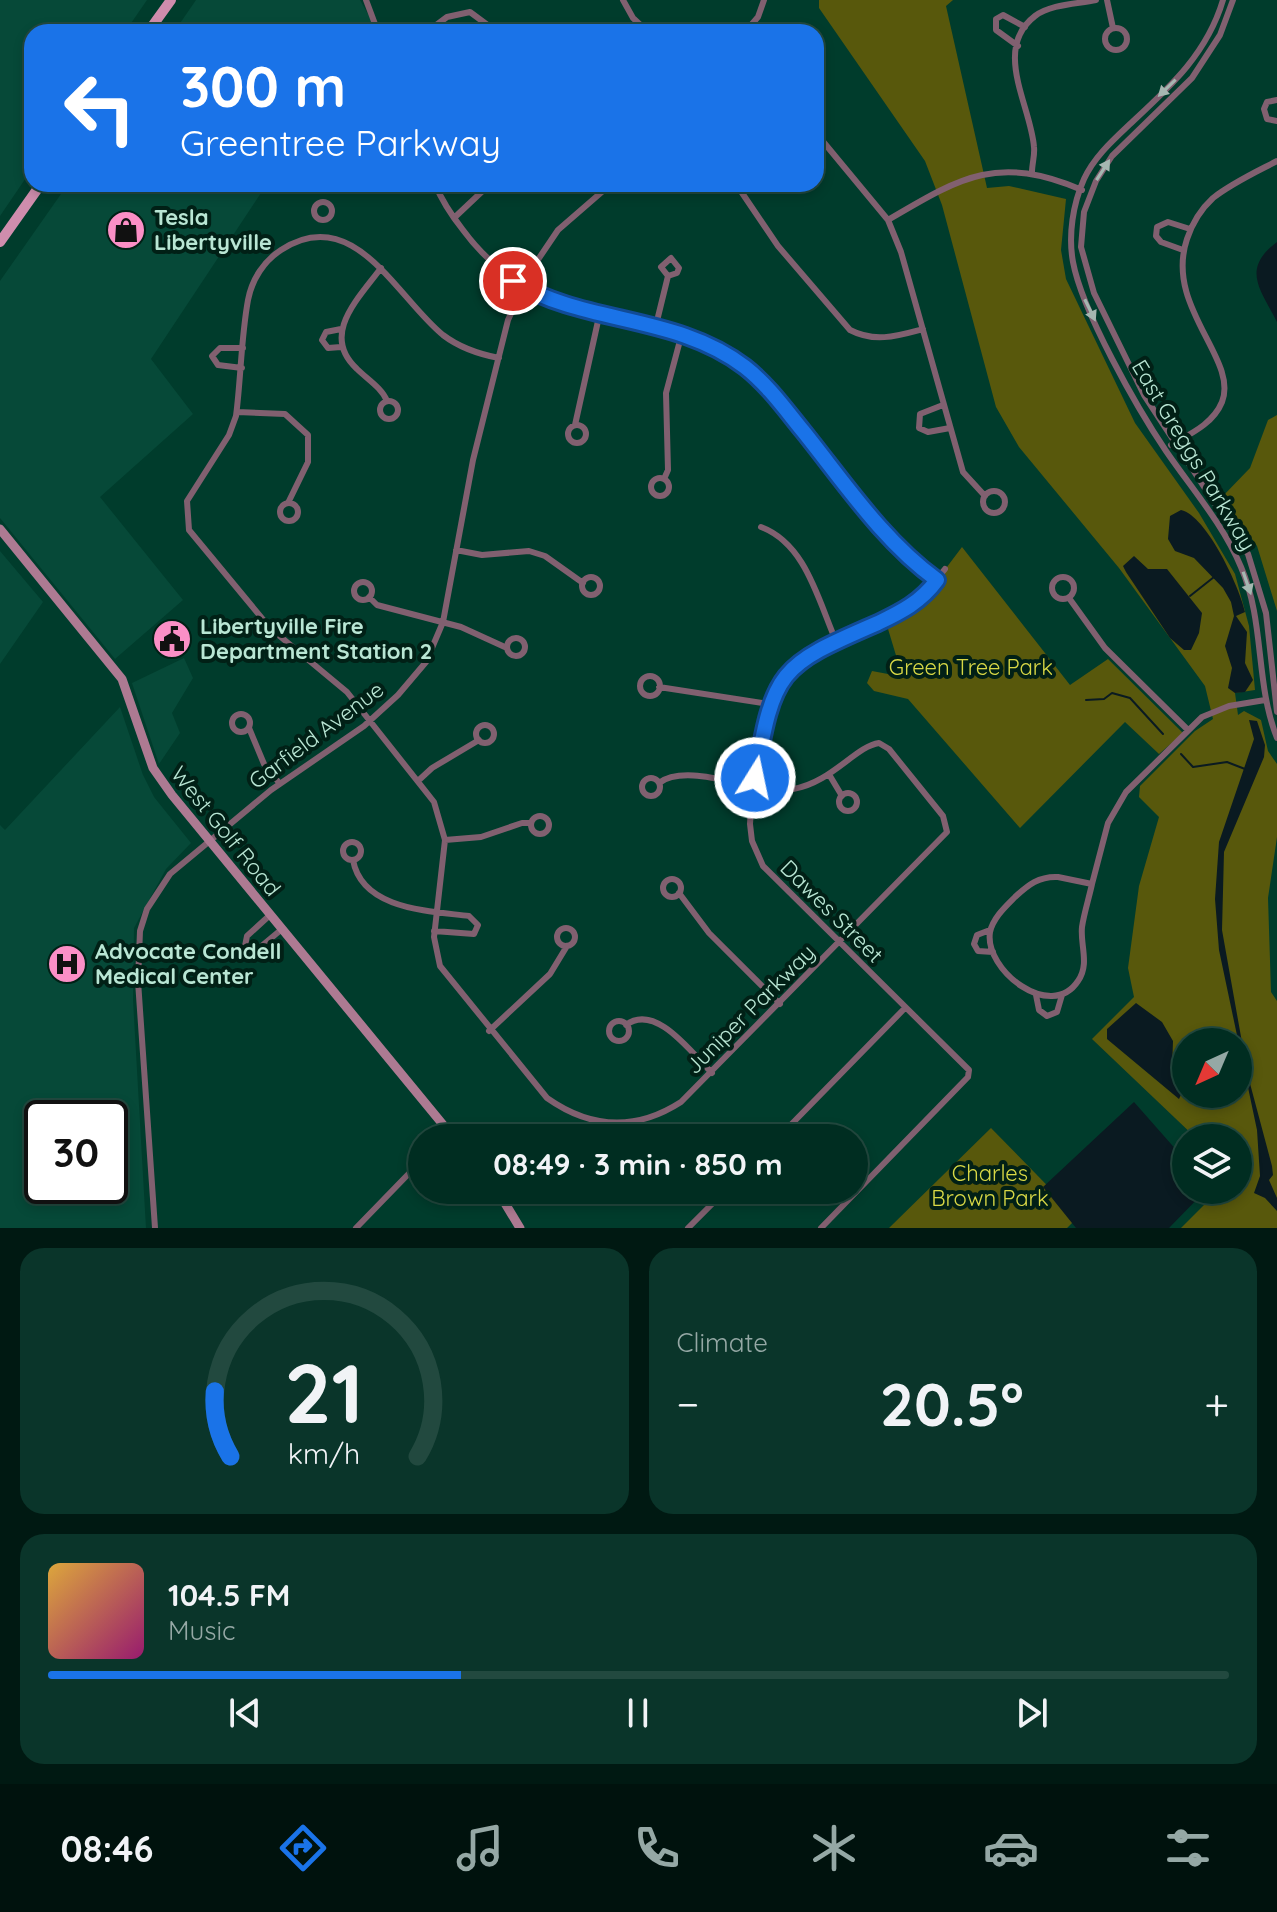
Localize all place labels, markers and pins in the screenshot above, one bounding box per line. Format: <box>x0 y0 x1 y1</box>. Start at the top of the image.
place label: Tesla Libertyville <box>154 203 272 256</box>
shop icon: Tesla Libertyville <box>105 209 147 251</box>
pin <box>479 247 547 315</box>
place label: Libertyville Fire Department Station 2 <box>200 612 432 665</box>
public building icon: Libertyville Fire Department Station 2 <box>151 618 193 660</box>
place label: Advocate Condell Medical Center <box>95 937 281 990</box>
hospital icon: Advocate Condell Medical Center <box>46 943 88 985</box>

